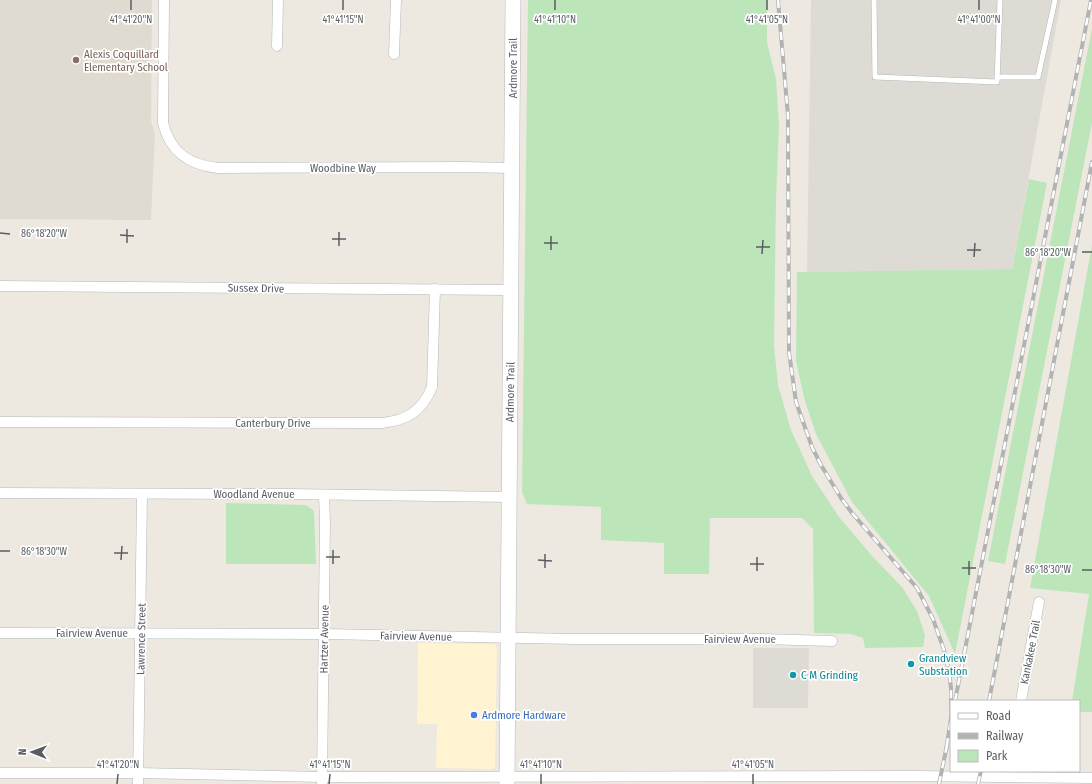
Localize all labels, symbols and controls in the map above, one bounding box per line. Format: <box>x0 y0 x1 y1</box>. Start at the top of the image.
text: 41°41'20"N <box>110 14 152 26</box>
text: 41°41'15"N <box>322 14 364 26</box>
text: 41°41'10"N <box>534 14 576 26</box>
text: 41°41'05"N <box>746 14 788 26</box>
text: 41°41'00"N <box>957 14 1001 26</box>
street label: Ardmore Trail <box>507 38 520 98</box>
place label: Alexis Coquillard Elementary School <box>84 48 168 74</box>
marker: Alexis Coquillard Elementary School <box>71 55 81 65</box>
street label: Woodbine Way <box>310 162 376 175</box>
text: 86°18'20"W <box>21 228 68 240</box>
text: 86°18'20"W <box>1025 247 1072 259</box>
street label: Sussex Drive <box>228 282 284 295</box>
street label: Ardmore Trail <box>503 362 518 422</box>
street label: Canterbury Drive <box>235 417 311 430</box>
street label: Woodland Avenue <box>213 488 295 501</box>
text: 86°18'30"W <box>21 546 68 558</box>
text: 86°18'30"W <box>1025 564 1072 576</box>
street label: Lawrence Street <box>134 603 149 675</box>
street label: Hartzer Avenue <box>317 605 332 673</box>
street label: Kankakee Trail <box>1018 619 1043 685</box>
street label: Fairview Avenue <box>56 627 128 640</box>
street label: Fairview Avenue <box>380 629 452 644</box>
street label: Fairview Avenue <box>704 633 776 646</box>
place label: Grandview Substation <box>919 652 968 678</box>
marker: Grandview Substation <box>906 659 916 669</box>
place label: C M Grinding <box>801 669 859 682</box>
marker: C M Grinding <box>788 670 798 680</box>
legend <box>950 700 1080 772</box>
place label: Ardmore Hardware <box>482 709 566 722</box>
text: Road <box>986 709 1011 723</box>
marker: Ardmore Hardware <box>469 710 479 720</box>
text: Railway <box>986 729 1024 743</box>
north arrow <box>12 732 52 772</box>
text: N <box>16 748 29 755</box>
text: Park <box>986 749 1008 763</box>
text: 41°41'20"N <box>97 759 139 771</box>
text: 41°41'15"N <box>309 759 351 771</box>
text: 41°41'10"N <box>520 759 562 771</box>
text: 41°41'05"N <box>732 759 774 771</box>

